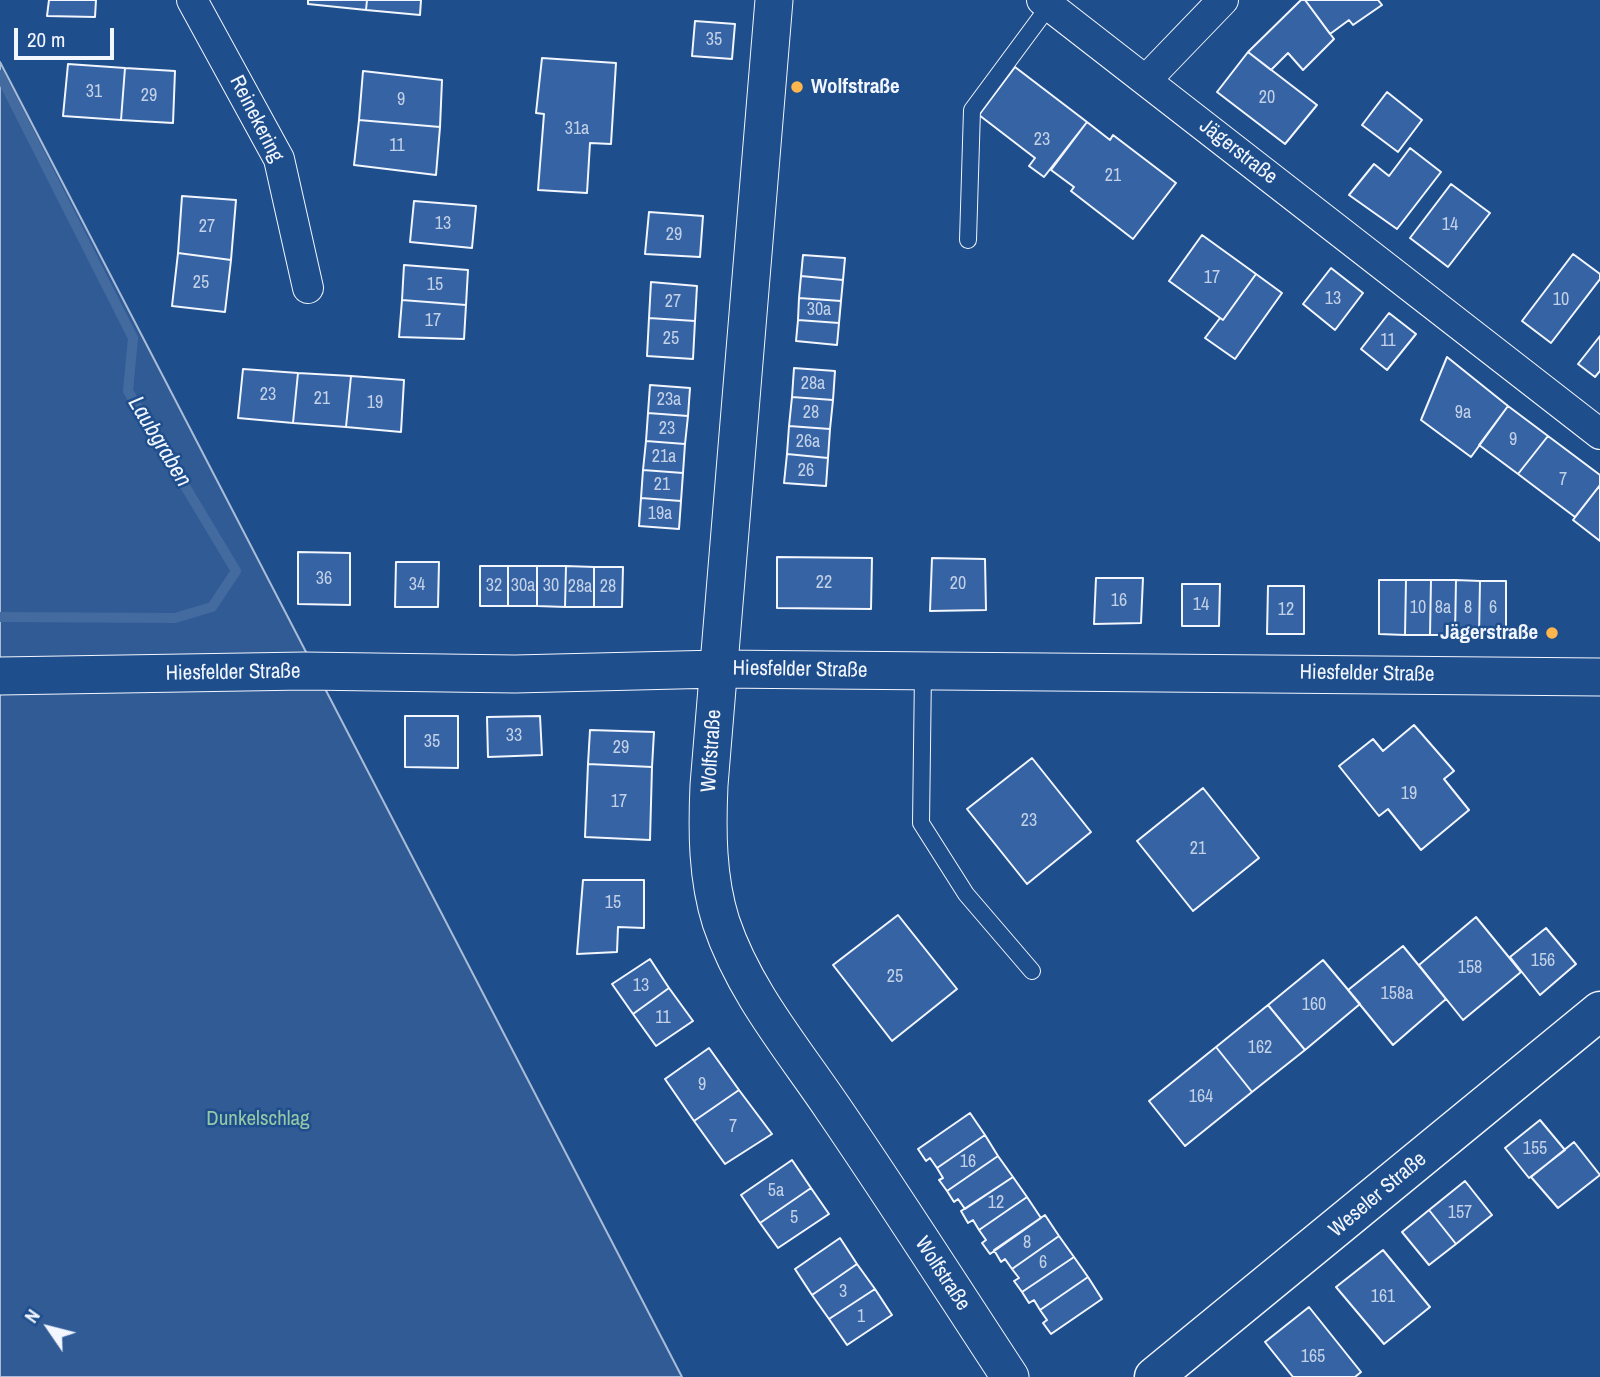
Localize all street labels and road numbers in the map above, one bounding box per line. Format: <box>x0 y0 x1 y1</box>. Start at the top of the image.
street label: Reinekering <box>223 71 289 167</box>
street label: Jägerstraße <box>1194 114 1282 190</box>
street label: Hiesfelder Straße <box>732 656 868 684</box>
street label: Hiesfelder Straße <box>165 659 301 687</box>
street label: Hiesfelder Straße <box>1299 660 1435 688</box>
street label: Wolfstraße <box>697 709 727 793</box>
street label: Weseler Straße <box>1324 1147 1432 1243</box>
street label: Wolfstraße <box>909 1232 975 1316</box>

